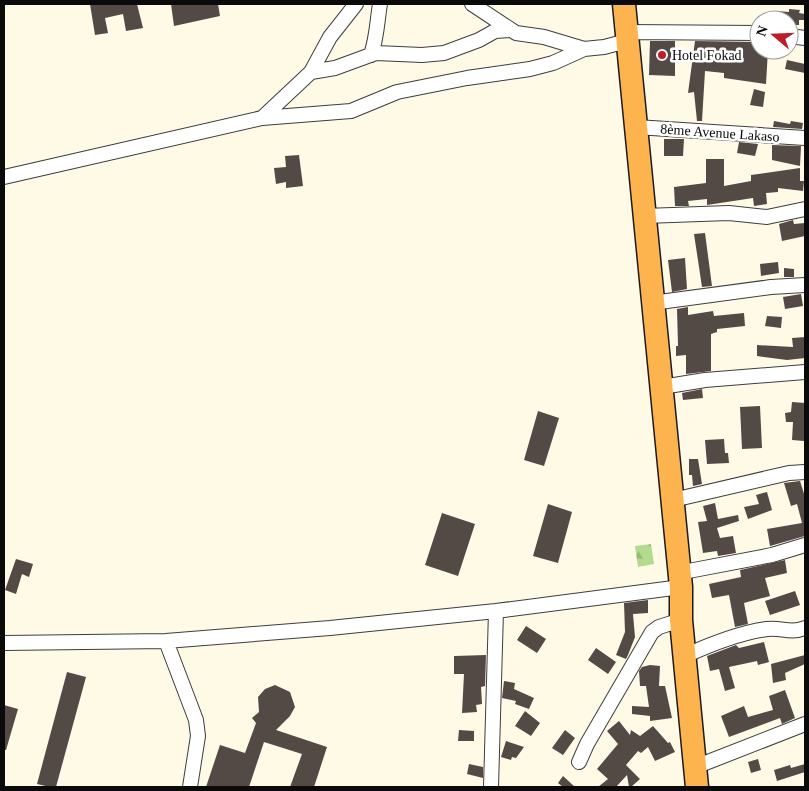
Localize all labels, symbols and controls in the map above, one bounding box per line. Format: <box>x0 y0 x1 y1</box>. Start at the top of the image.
north arrow <box>749 10 799 60</box>
text: N <box>753 24 771 38</box>
place label: Hotel Fokad <box>672 48 742 63</box>
marker: Hotel Fokad <box>656 49 668 61</box>
street label: 8ème Avenue Lakaso <box>660 121 780 145</box>

